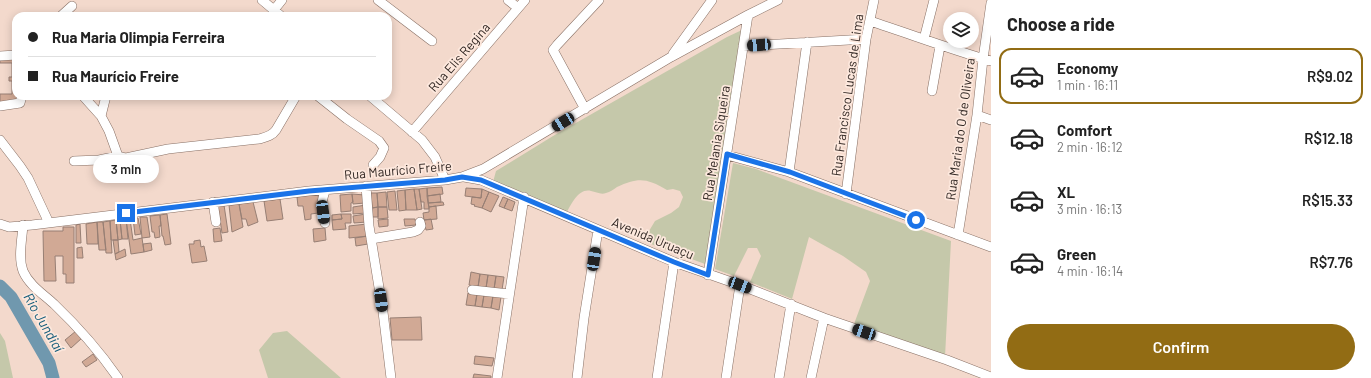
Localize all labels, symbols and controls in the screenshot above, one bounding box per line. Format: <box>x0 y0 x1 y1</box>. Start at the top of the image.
map controls <box>943 12 979 48</box>
button: layers <box>943 12 979 48</box>
street label: Rua Francisco Lucas de Lima <box>828 13 866 177</box>
text: Choose a ride <box>1007 13 1115 35</box>
street label: Rua Elis Regina <box>425 19 493 95</box>
text: Rua Maria Olimpia Ferreira <box>52 28 225 46</box>
car <box>747 38 771 52</box>
street label: Rua Maria do O de Oliveira <box>942 57 978 201</box>
icon: car <box>1009 58 1045 94</box>
text: Economy <box>1057 59 1118 77</box>
text: Rua Maurício Freire <box>52 67 179 85</box>
text: R$9.02 <box>1307 67 1353 85</box>
text: 1 min · 16:11 <box>1057 77 1118 93</box>
street label: Rua Melania Siqueira <box>699 84 733 202</box>
car <box>550 111 576 133</box>
icon: car <box>1009 120 1045 156</box>
text: Comfort <box>1057 121 1112 139</box>
text: R$12.18 <box>1304 129 1353 147</box>
text: 2 min · 16:12 <box>1057 139 1123 155</box>
callout: 3 min <box>93 155 159 183</box>
street label: Rua Maurício Freire <box>343 157 453 183</box>
text: 3 min <box>111 161 141 177</box>
icon: car <box>1009 182 1045 218</box>
text: XL <box>1057 183 1075 201</box>
text: R$15.33 <box>1302 191 1353 209</box>
car <box>316 199 330 225</box>
text: 3 min · 16:13 <box>1057 201 1122 217</box>
route end <box>117 204 135 222</box>
route start <box>907 211 925 229</box>
street label: Avenida Uruaçu <box>610 214 696 262</box>
icon: car <box>1009 244 1045 280</box>
text: Green <box>1057 245 1096 263</box>
car <box>586 246 602 272</box>
text: R$7.76 <box>1309 253 1353 271</box>
text: 4 min · 16:14 <box>1057 263 1123 279</box>
car <box>727 275 753 295</box>
car <box>373 287 389 313</box>
water label: Rio Jundiaí <box>20 289 68 356</box>
car <box>851 322 877 342</box>
button: Confirm <box>1007 324 1355 370</box>

